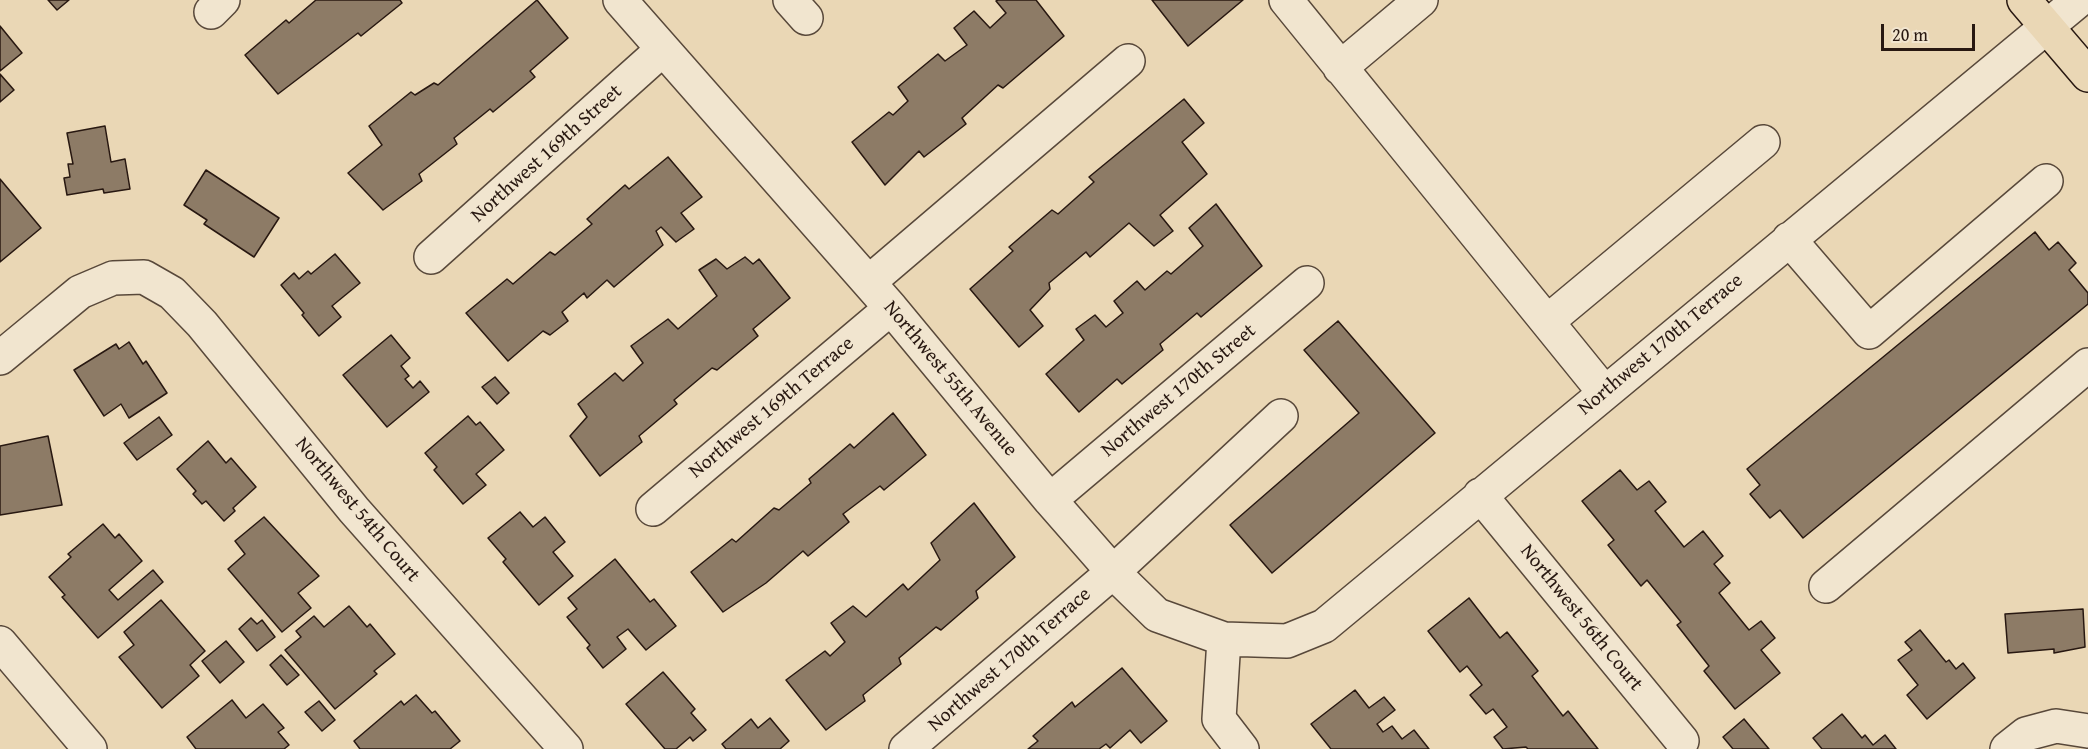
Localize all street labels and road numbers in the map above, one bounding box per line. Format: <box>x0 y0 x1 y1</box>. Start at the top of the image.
street label: Northwest 169th Street <box>467 80 627 228</box>
street label: Northwest 170th Terrace <box>1574 269 1748 421</box>
street label: Northwest 55th Avenue <box>878 296 1022 462</box>
street label: Northwest 170th Street <box>1097 319 1261 463</box>
street label: Northwest 169th Terrace <box>685 332 859 484</box>
street label: Northwest 54th Court <box>289 433 425 587</box>
street label: Northwest 56th Court <box>1515 540 1647 696</box>
street label: Northwest 170th Terrace <box>924 583 1096 737</box>

